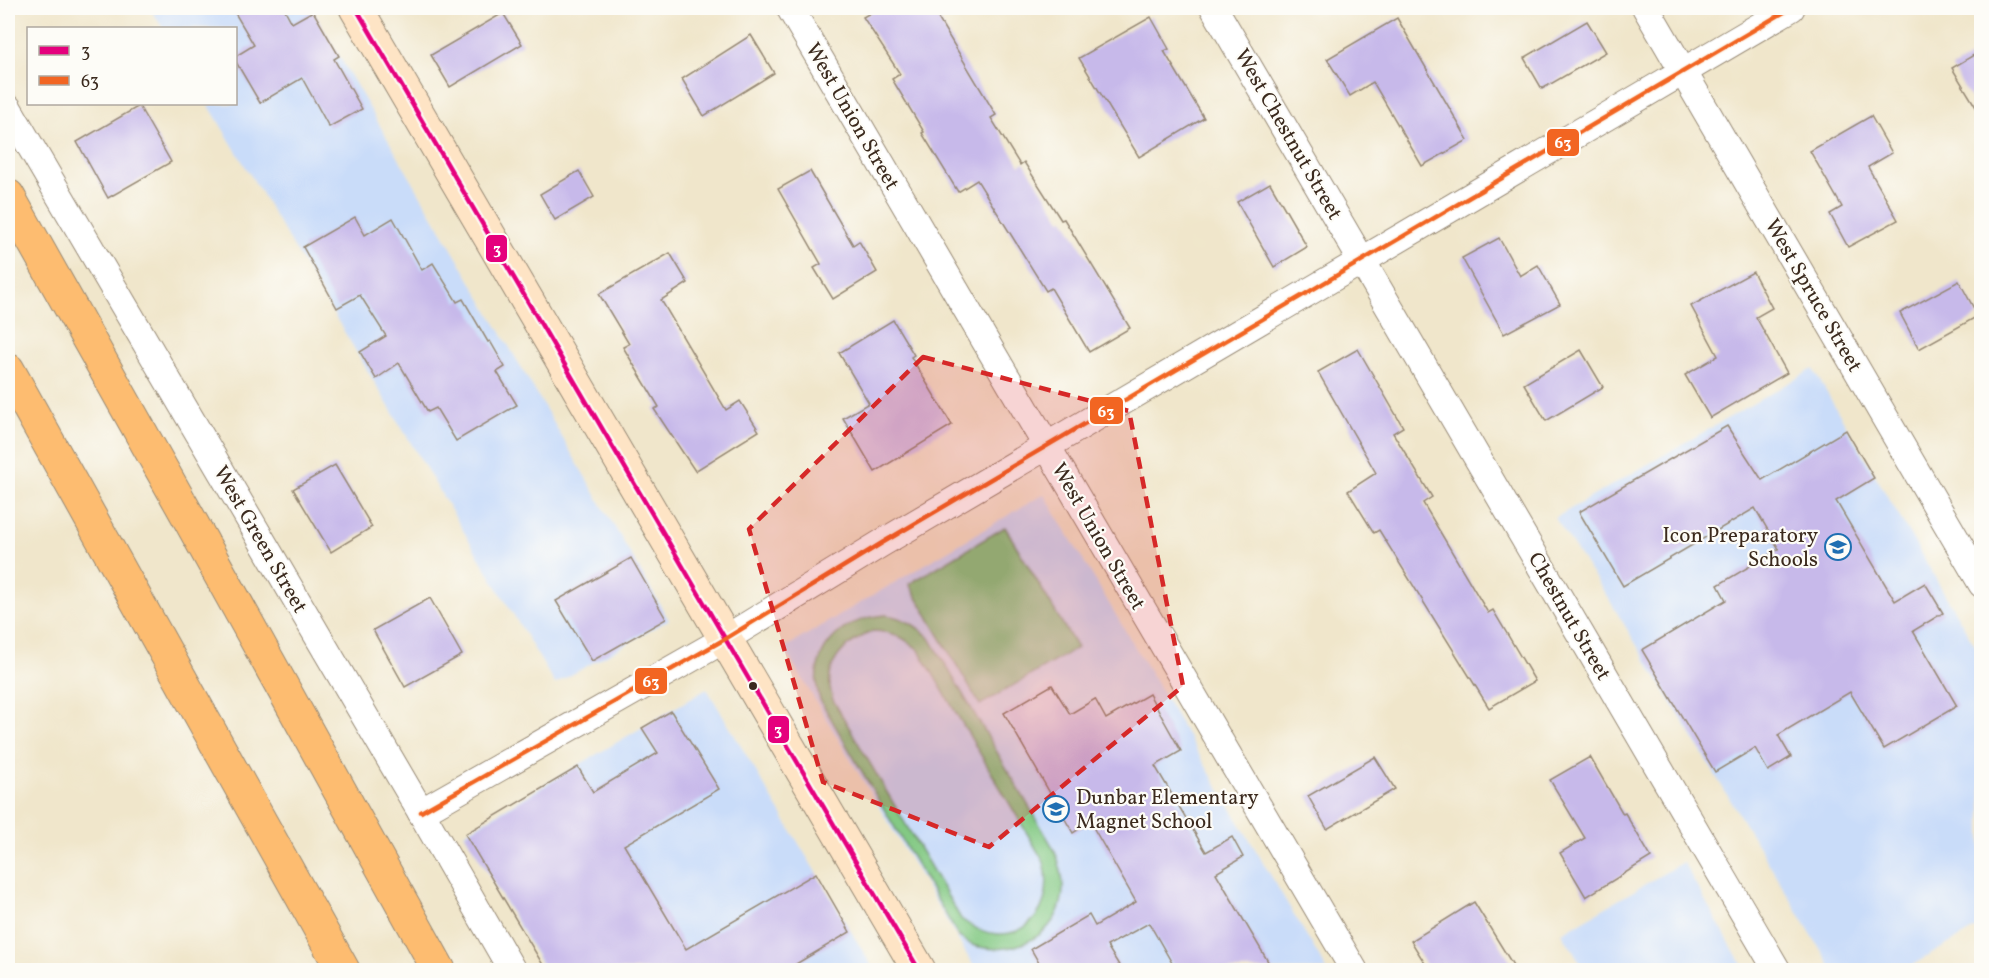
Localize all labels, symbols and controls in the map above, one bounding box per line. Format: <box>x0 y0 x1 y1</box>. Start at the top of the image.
legend <box>27 27 237 105</box>
street label: West Union Street <box>798 38 906 196</box>
text: 3 <box>81 40 90 65</box>
street label: West Chestnut Street <box>1227 44 1349 226</box>
text: 63 <box>81 70 99 95</box>
line badge: 63 <box>1546 128 1580 157</box>
text: 63 <box>1555 133 1571 155</box>
street label: West Spruce Street <box>1757 214 1868 378</box>
line badge: 3 <box>485 234 508 263</box>
text: 3 <box>493 239 501 261</box>
line badge: 63 <box>1089 396 1124 425</box>
text: 63 <box>1098 402 1114 424</box>
street label: West Union Street <box>1044 458 1152 616</box>
street label: West Green Street <box>206 461 314 619</box>
place label: Icon Preparatory Schools <box>1662 522 1819 575</box>
school or university icon: Icon Preparatory Schools <box>1823 532 1853 562</box>
street label: Chestnut Street <box>1520 547 1617 686</box>
line badge: 63 <box>634 667 668 695</box>
text: 63 <box>643 672 659 694</box>
unlabelled marker <box>747 680 759 692</box>
line badge: 3 <box>767 715 790 744</box>
text: 3 <box>774 720 782 742</box>
place label: Dunbar Elementary Magnet School <box>1076 784 1259 837</box>
school or university icon: Dunbar Elementary Magnet School <box>1041 794 1071 824</box>

